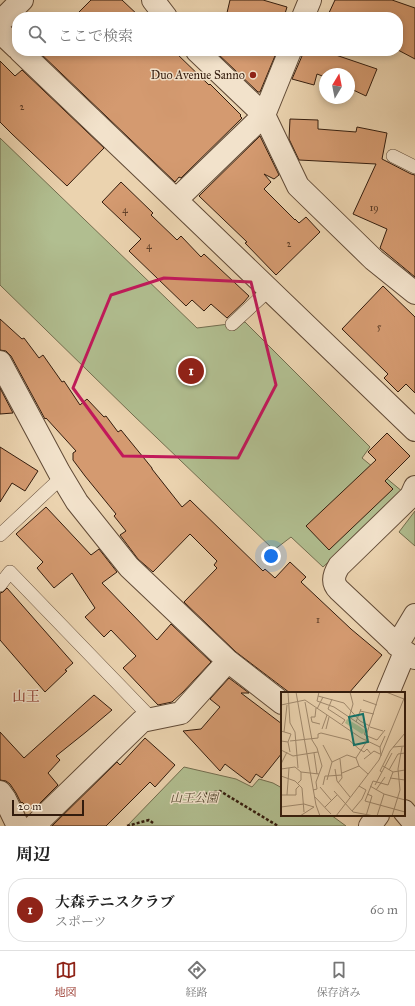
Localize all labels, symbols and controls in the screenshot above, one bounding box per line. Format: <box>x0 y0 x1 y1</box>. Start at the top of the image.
search box <box>12 12 403 56</box>
icon: search <box>26 23 48 45</box>
text: ここで検索 <box>58 27 133 45</box>
place label: Duo Avenue Sanno <box>151 68 245 82</box>
north arrow <box>319 68 355 104</box>
marker: Duo Avenue Sanno <box>248 70 258 80</box>
house number: 2 <box>20 101 25 113</box>
house number: 19 <box>369 202 379 214</box>
house number: 4 <box>122 204 128 216</box>
house number: 2 <box>287 238 292 250</box>
house number: 4 <box>146 240 152 252</box>
house number: 5 <box>377 321 382 333</box>
pin: 1 <box>178 356 204 386</box>
your location <box>261 546 281 566</box>
house number: 1 <box>316 614 320 626</box>
district label: 山王 <box>12 688 40 705</box>
inset map <box>281 692 405 816</box>
park label: 山王公園 <box>170 791 220 805</box>
scale bar <box>12 798 84 817</box>
text: 20 m <box>18 800 41 813</box>
text: 周辺 <box>16 844 50 865</box>
text: 大森テニスクラブ <box>55 893 174 911</box>
text: 1 <box>27 902 33 918</box>
text: 60 m <box>370 902 398 918</box>
text: スポーツ <box>55 914 106 930</box>
tab: 地図 <box>55 959 77 999</box>
tab: 経路 <box>186 959 208 999</box>
tab: 保存済み <box>317 959 361 999</box>

